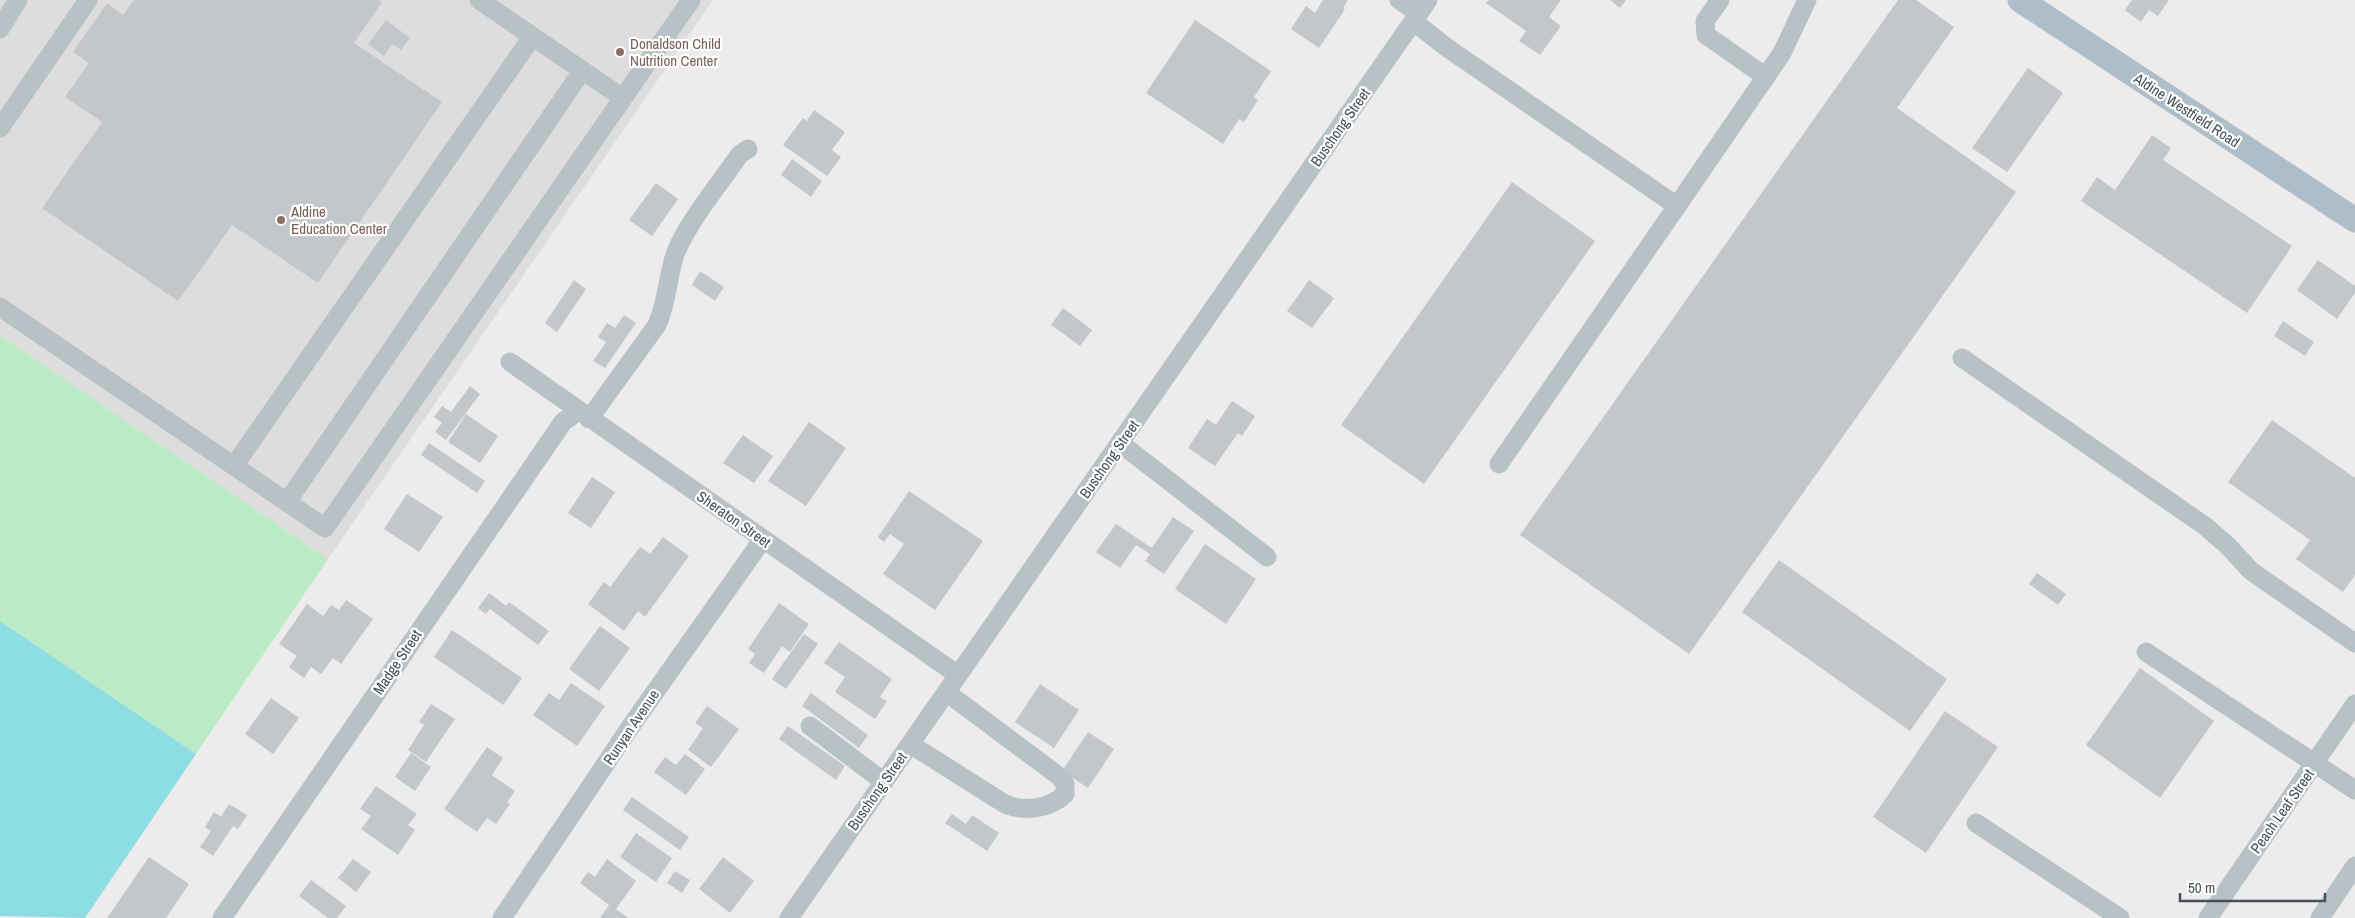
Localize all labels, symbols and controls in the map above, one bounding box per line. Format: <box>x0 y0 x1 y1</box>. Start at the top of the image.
place label: Donaldson Child Nutrition Center <box>630 33 721 71</box>
marker: Donaldson Child Nutrition Center <box>614 46 626 58</box>
street label: Aldine Westfield Road <box>2129 67 2244 152</box>
street label: Buschong Street <box>1305 83 1375 170</box>
place label: Aldine Education Center <box>290 201 387 239</box>
marker: Aldine Education Center <box>275 214 287 226</box>
street label: Buschong Street <box>1074 415 1144 502</box>
street label: Sheraton Street <box>693 486 776 553</box>
street label: Madge Street <box>368 625 427 698</box>
street label: Runyan Avenue <box>598 685 664 769</box>
street label: Buschong Street <box>842 747 912 834</box>
street label: Peach Leaf Street <box>2245 764 2319 857</box>
scale bar <box>2180 870 2325 902</box>
text: 50 m <box>2188 877 2215 898</box>

